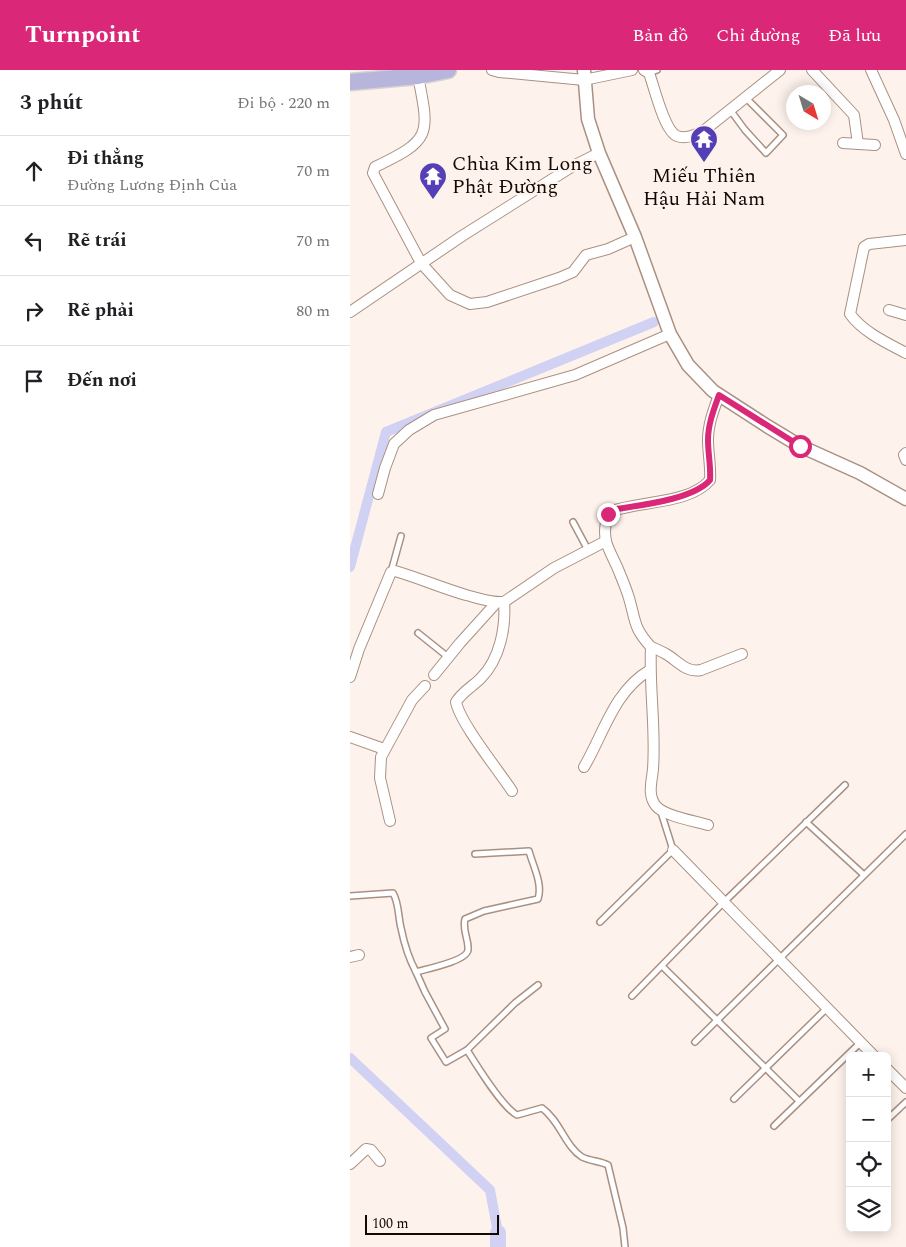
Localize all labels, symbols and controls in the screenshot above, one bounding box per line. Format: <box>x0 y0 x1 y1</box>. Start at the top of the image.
text: Turnpoint <box>25 17 141 53</box>
text: Bản đồ <box>633 22 688 49</box>
text: Chỉ đường <box>716 22 800 49</box>
text: Đã lưu <box>828 22 881 49</box>
north arrow <box>786 85 831 130</box>
text: 3 phút <box>20 87 83 119</box>
text: Đi bộ · 220 m <box>237 91 330 115</box>
temple icon: Miếu Thiên Hậu Hải Nam <box>689 124 719 163</box>
text: Đi thẳng <box>67 144 144 173</box>
place label: Chùa Kim Long Phật Đường <box>452 149 593 202</box>
icon: ahead <box>20 157 48 185</box>
text: 70 m <box>296 159 330 183</box>
temple icon: Chùa Kim Long Phật Đường <box>418 161 448 200</box>
place label: Miếu Thiên Hậu Hải Nam <box>643 161 765 214</box>
text: Đường Lương Định Của <box>67 173 237 197</box>
text: Rẽ trái <box>67 226 127 255</box>
icon: left <box>20 227 48 255</box>
text: 70 m <box>296 229 330 253</box>
text: Rẽ phải <box>67 296 134 325</box>
icon: right <box>20 297 48 325</box>
text: 80 m <box>296 299 330 323</box>
text: Đến nơi <box>67 366 137 395</box>
icon: arrive <box>20 367 48 395</box>
route start <box>789 435 812 458</box>
route end <box>597 503 620 526</box>
map controls <box>846 1052 891 1232</box>
button: + <box>846 1052 891 1097</box>
button: − <box>846 1097 891 1142</box>
button: locate <box>846 1142 891 1187</box>
button: layers <box>846 1187 891 1232</box>
scale bar <box>365 1212 499 1235</box>
text: 100 m <box>372 1213 409 1234</box>

